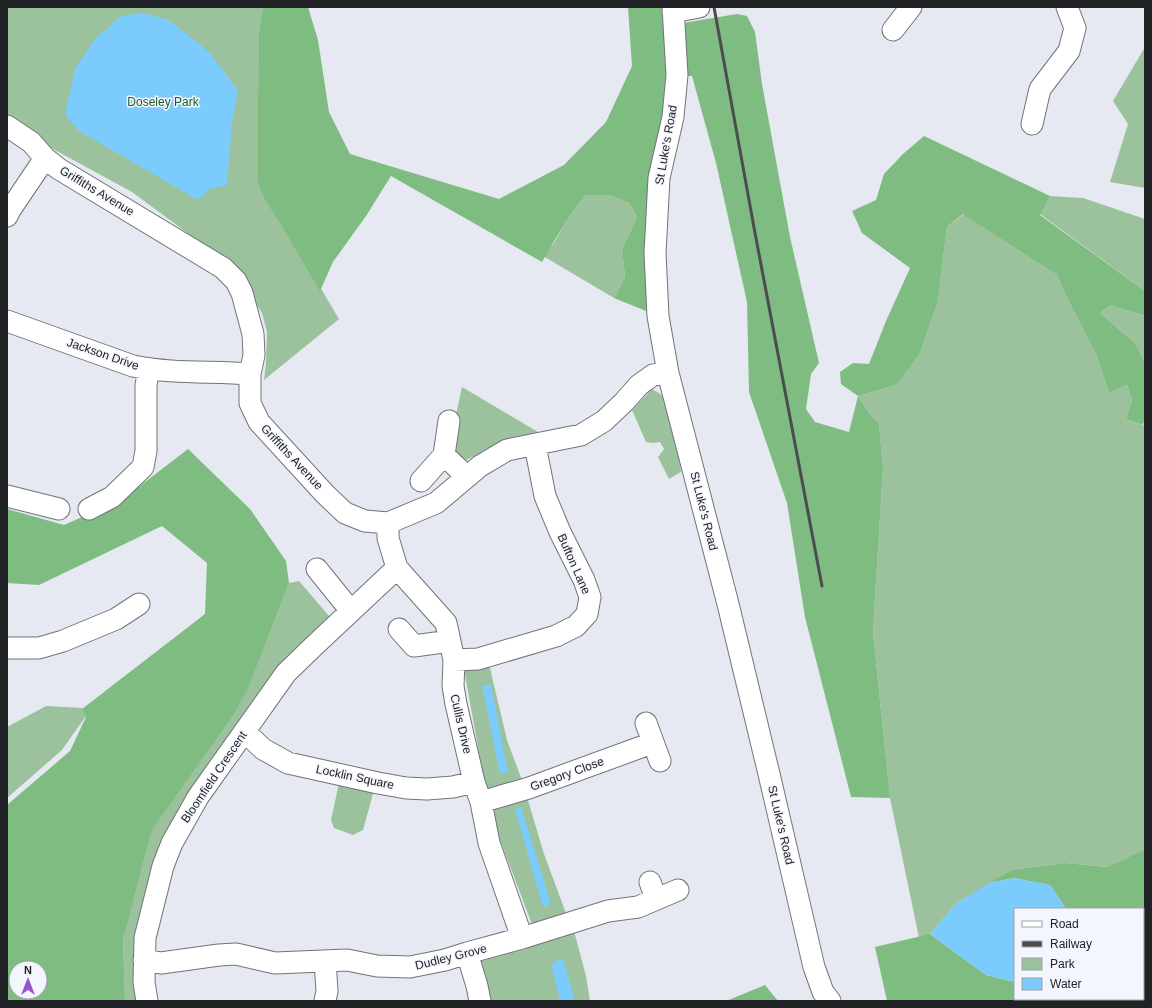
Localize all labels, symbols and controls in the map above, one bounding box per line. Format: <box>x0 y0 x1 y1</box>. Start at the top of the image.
park label: Doseley Park <box>127 95 200 109</box>
street label: St Luke's Road <box>652 104 680 186</box>
street label: Griffiths Avenue <box>57 163 137 219</box>
street label: Jackson Drive <box>65 335 141 373</box>
street label: Griffiths Avenue <box>258 421 326 493</box>
street label: St Luke's Road <box>687 470 721 552</box>
street label: Bufton Lane <box>554 532 594 597</box>
street label: Cullis Drive <box>447 693 475 755</box>
street label: Bloomfield Crescent <box>178 728 250 825</box>
street label: Gregory Close <box>528 754 606 794</box>
street label: Locklin Square <box>315 762 396 792</box>
street label: St Luke's Road <box>765 784 797 866</box>
legend <box>1014 908 1144 1000</box>
text: Road <box>1050 917 1079 931</box>
text: Railway <box>1050 937 1092 951</box>
street label: Dudley Grove <box>414 941 489 973</box>
text: Park <box>1050 957 1076 971</box>
north arrow <box>8 960 48 1000</box>
text: N <box>24 964 32 976</box>
text: Water <box>1050 977 1082 991</box>

